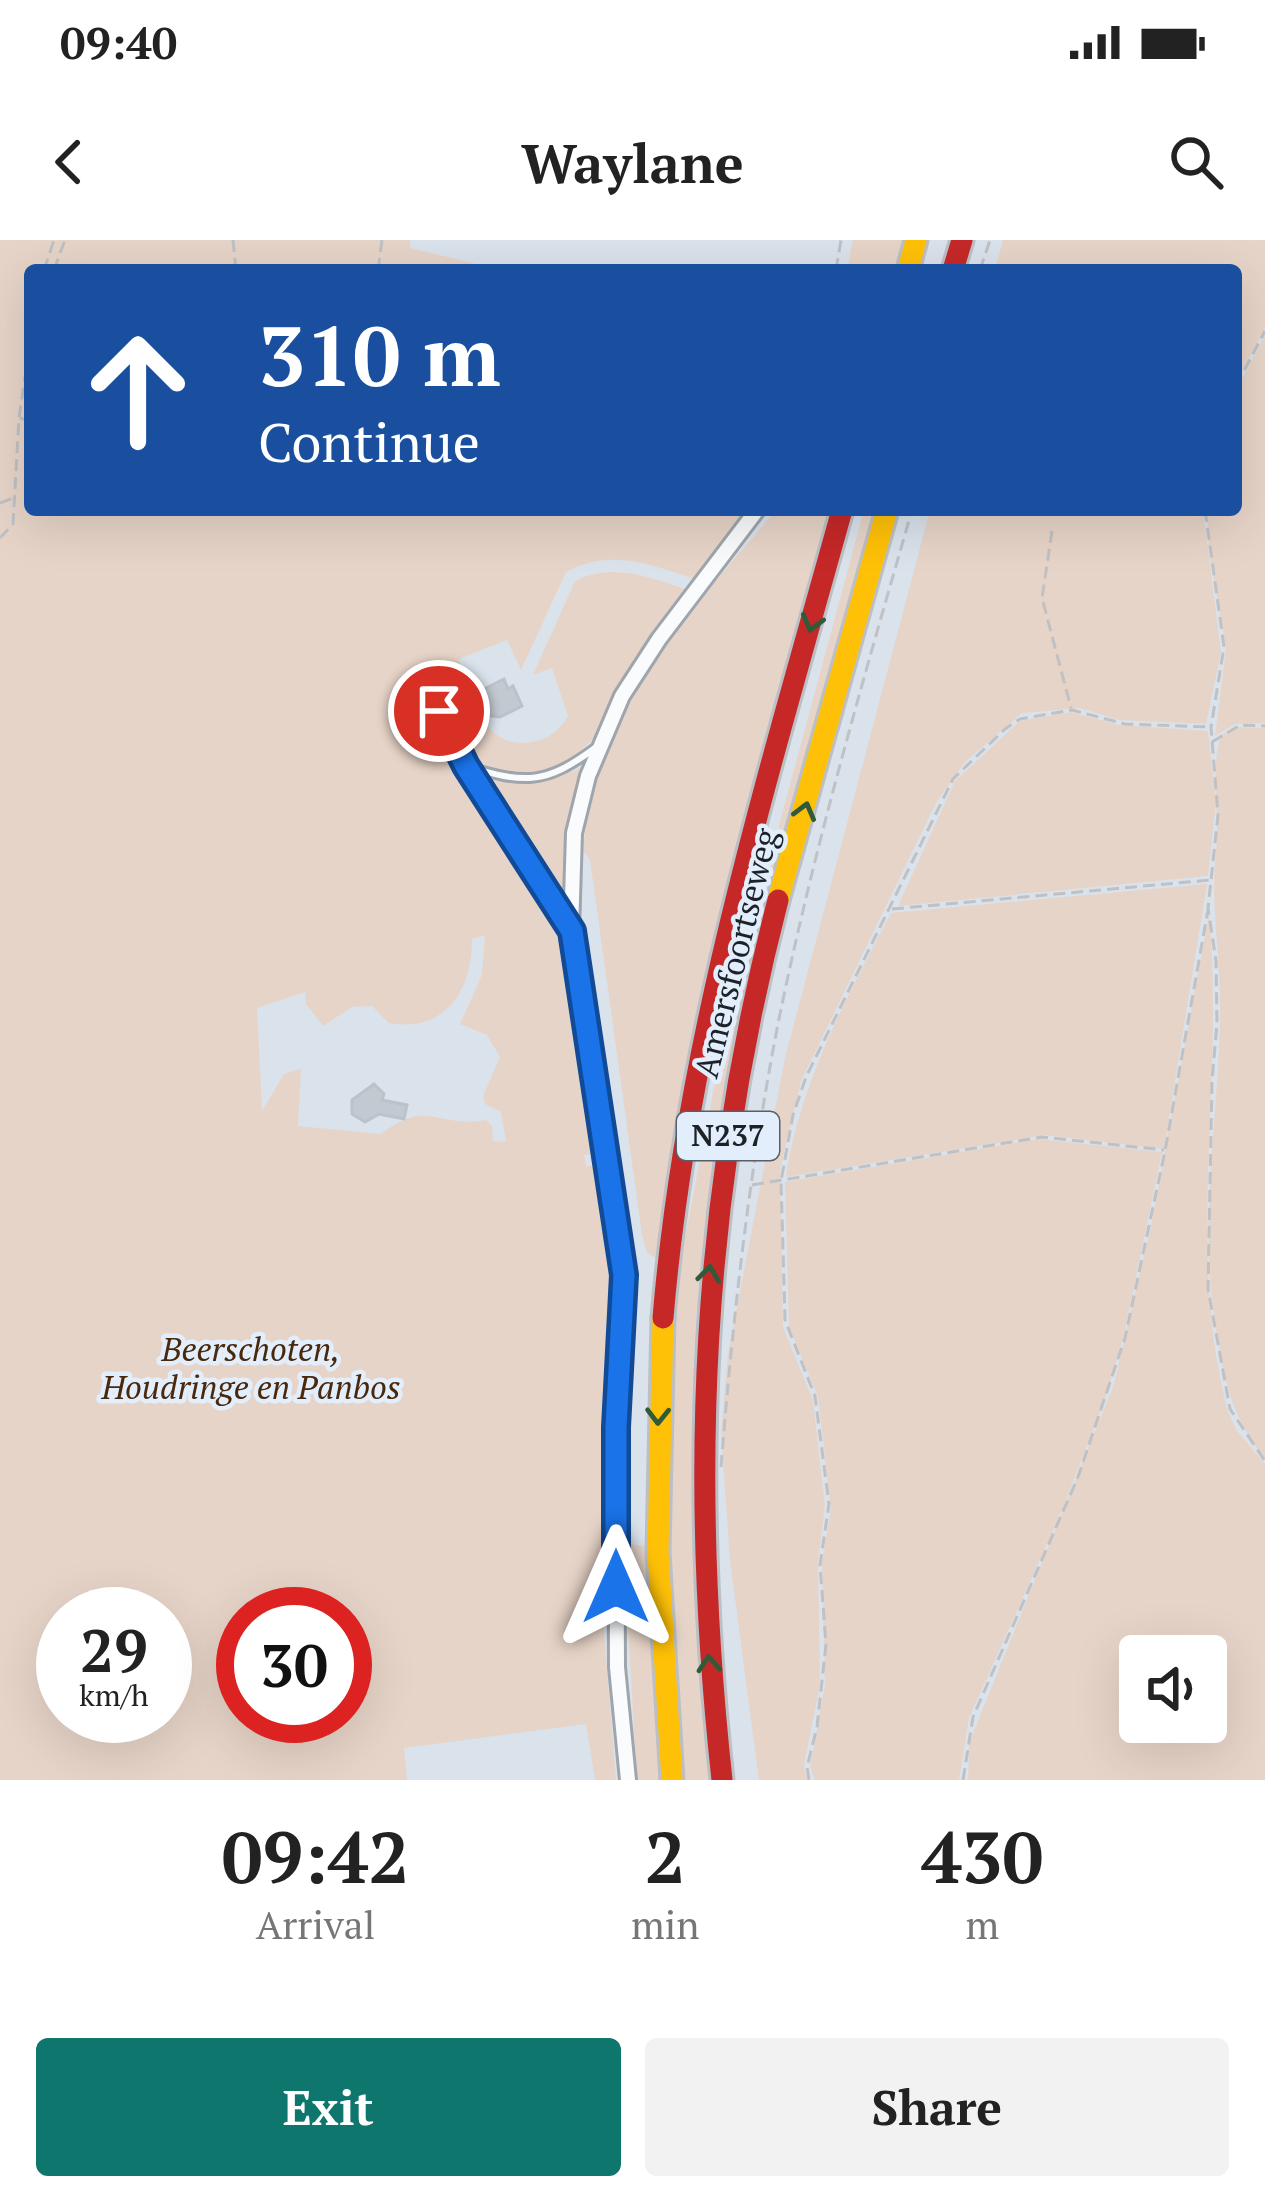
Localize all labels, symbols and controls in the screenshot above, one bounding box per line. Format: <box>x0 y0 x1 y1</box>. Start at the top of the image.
text: 09:40 <box>60 12 177 72</box>
text: Waylane <box>521 127 744 198</box>
icon: back <box>36 129 102 195</box>
icon: search <box>1163 129 1229 195</box>
text: 310 m <box>258 299 501 410</box>
icon: ahead <box>60 312 216 468</box>
text: Continue <box>258 406 480 477</box>
one-way arrow <box>801 612 826 633</box>
pin <box>388 660 490 762</box>
icon: arrive <box>406 678 472 744</box>
one-way arrow <box>790 801 815 822</box>
street label: Amersfoortseweg <box>684 823 787 1082</box>
road number: N237 <box>677 1112 779 1160</box>
one-way arrow <box>696 1265 722 1284</box>
park label: Beerschoten, Houdringe en Panbos <box>100 1327 401 1408</box>
one-way arrow <box>646 1407 672 1426</box>
position arrow <box>553 1524 679 1650</box>
speed limit sign: 30 <box>216 1587 372 1743</box>
text: 29 <box>80 1610 148 1689</box>
map controls <box>1119 1635 1227 1743</box>
button: sound <box>1119 1635 1227 1743</box>
one-way arrow <box>697 1654 723 1673</box>
text: km/h <box>79 1675 149 1715</box>
text: 09:42 <box>222 1808 409 1904</box>
text: 2 <box>645 1808 686 1904</box>
text: 430 <box>921 1808 1043 1904</box>
text: Arrival <box>256 1898 375 1950</box>
text: min <box>631 1898 699 1950</box>
text: m <box>965 1898 999 1950</box>
button: Exit <box>36 2038 621 2176</box>
button: Share <box>645 2038 1229 2176</box>

